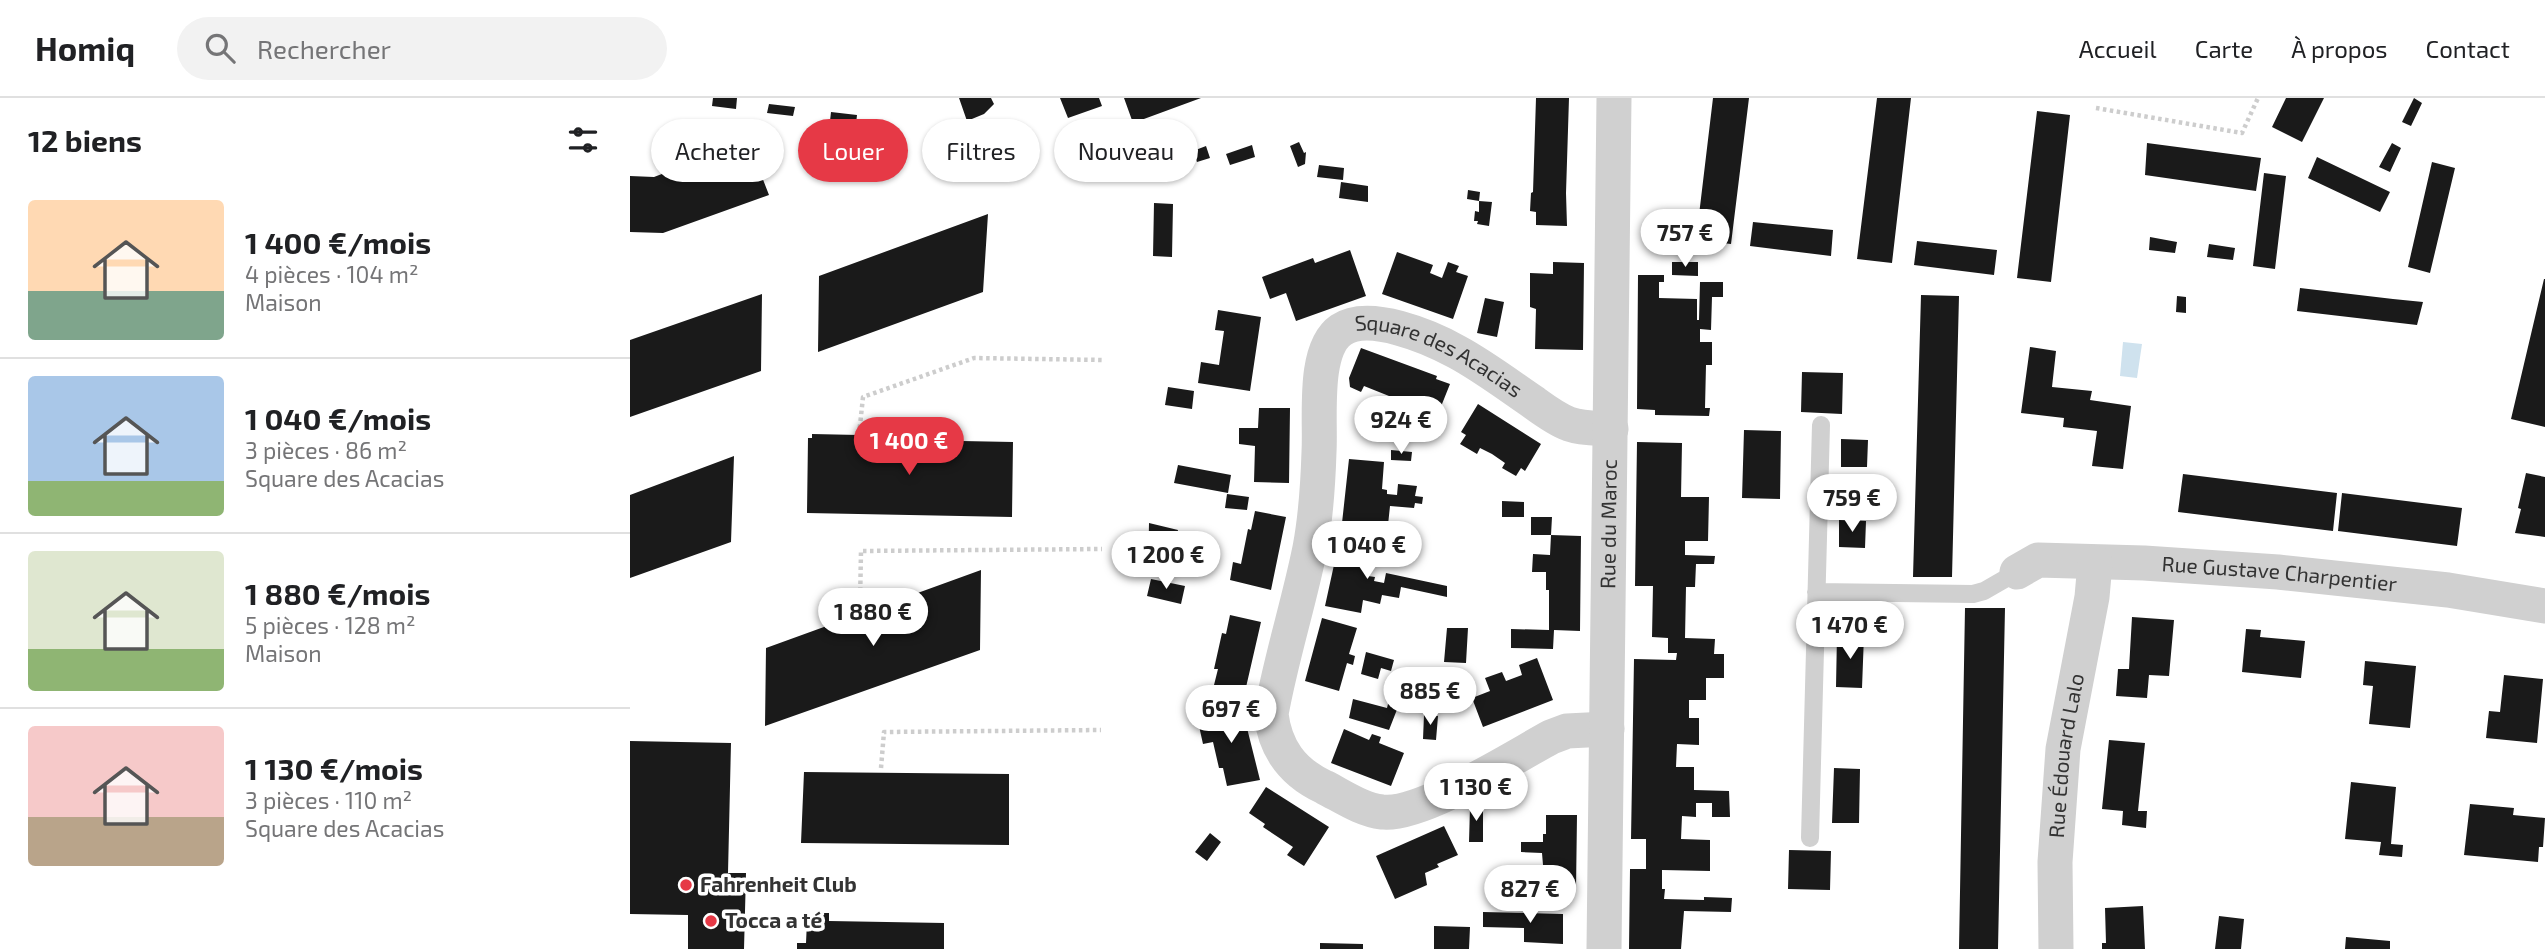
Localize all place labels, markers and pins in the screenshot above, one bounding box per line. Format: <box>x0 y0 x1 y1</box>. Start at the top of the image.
pin: 757 € <box>1636 209 1734 269</box>
pin: 924 € <box>1352 396 1450 456</box>
pin: 1 400 € <box>844 418 974 477</box>
pin: 759 € <box>1803 474 1901 534</box>
pin: 1 040 € <box>1302 522 1432 581</box>
pin: 1 200 € <box>1101 532 1231 591</box>
pin: 1 880 € <box>808 588 938 648</box>
pin: 1 470 € <box>1785 602 1915 661</box>
pin: 885 € <box>1381 668 1479 727</box>
pin: 697 € <box>1182 686 1280 745</box>
pin: 1 130 € <box>1411 764 1541 823</box>
pin: 827 € <box>1481 866 1579 925</box>
place label: Fahrenheit Club <box>700 871 857 896</box>
marker: Fahrenheit Club <box>678 877 694 893</box>
place label: Tocca a té <box>725 907 822 932</box>
marker: Tocca a té <box>703 913 719 929</box>

